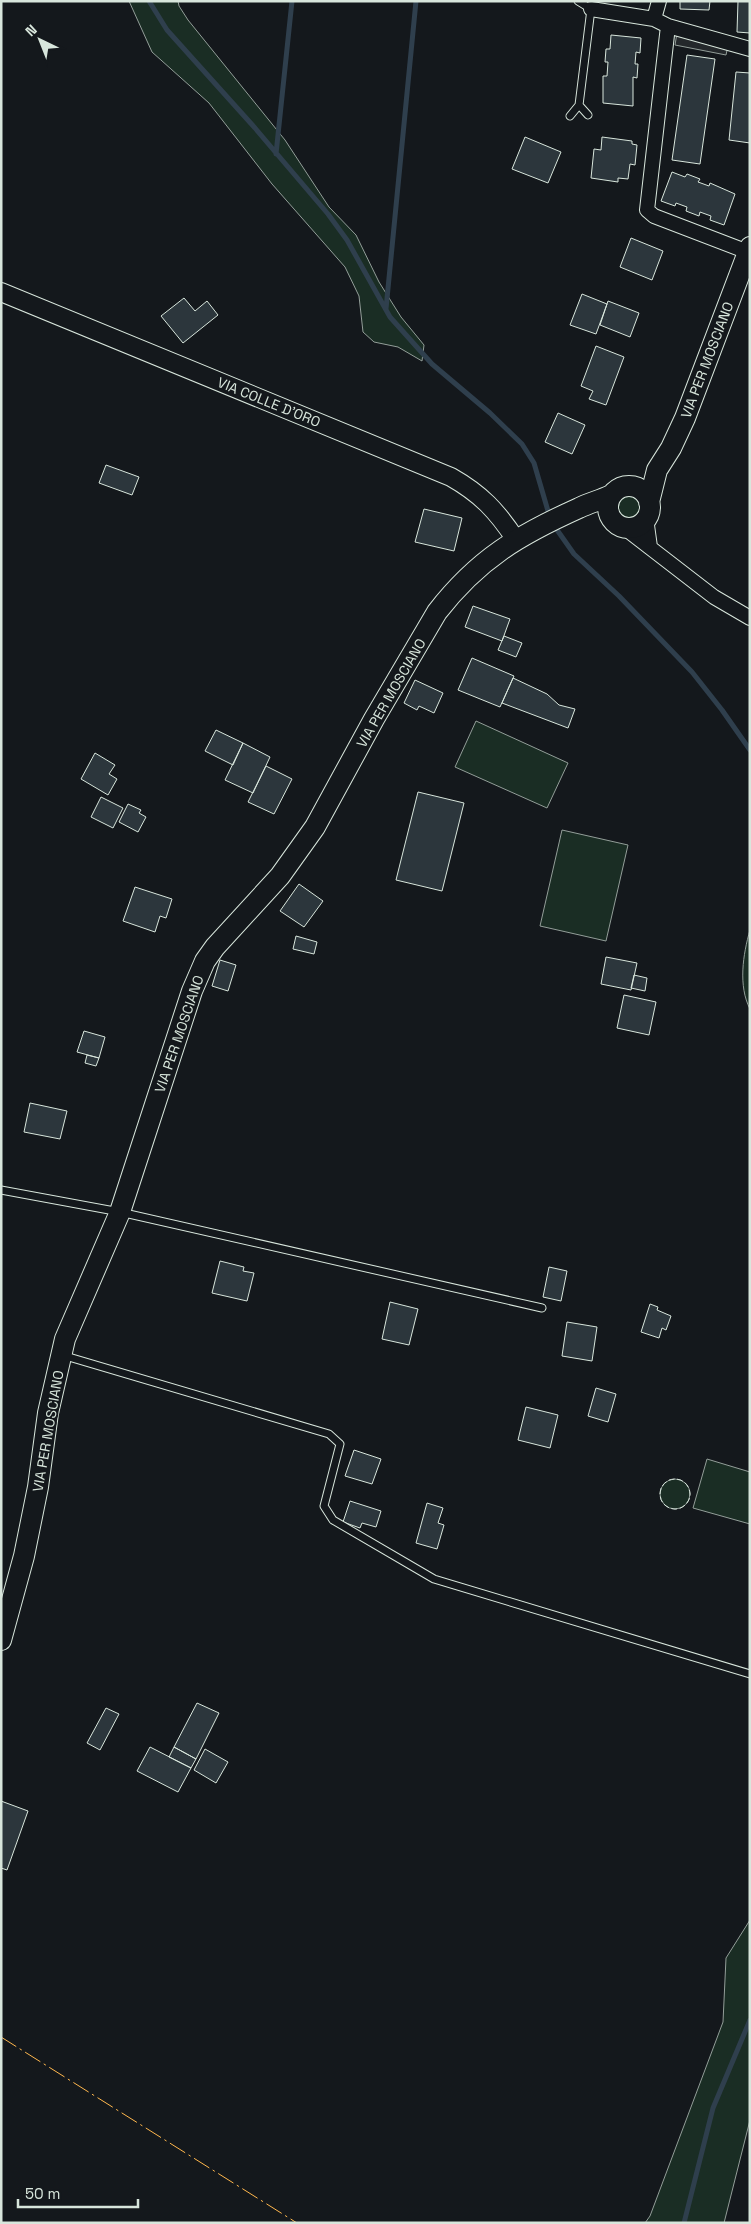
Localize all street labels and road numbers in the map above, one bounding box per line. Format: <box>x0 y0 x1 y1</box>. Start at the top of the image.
street label: VIA PER MOSCIANO <box>677 299 737 421</box>
street label: VIA COLLE D'ORO <box>215 373 323 431</box>
street label: VIA PER MOSCIANO <box>352 635 430 751</box>
street label: VIA PER MOSCIANO <box>150 973 208 1095</box>
street label: VIA PER MOSCIANO <box>28 1369 68 1493</box>

